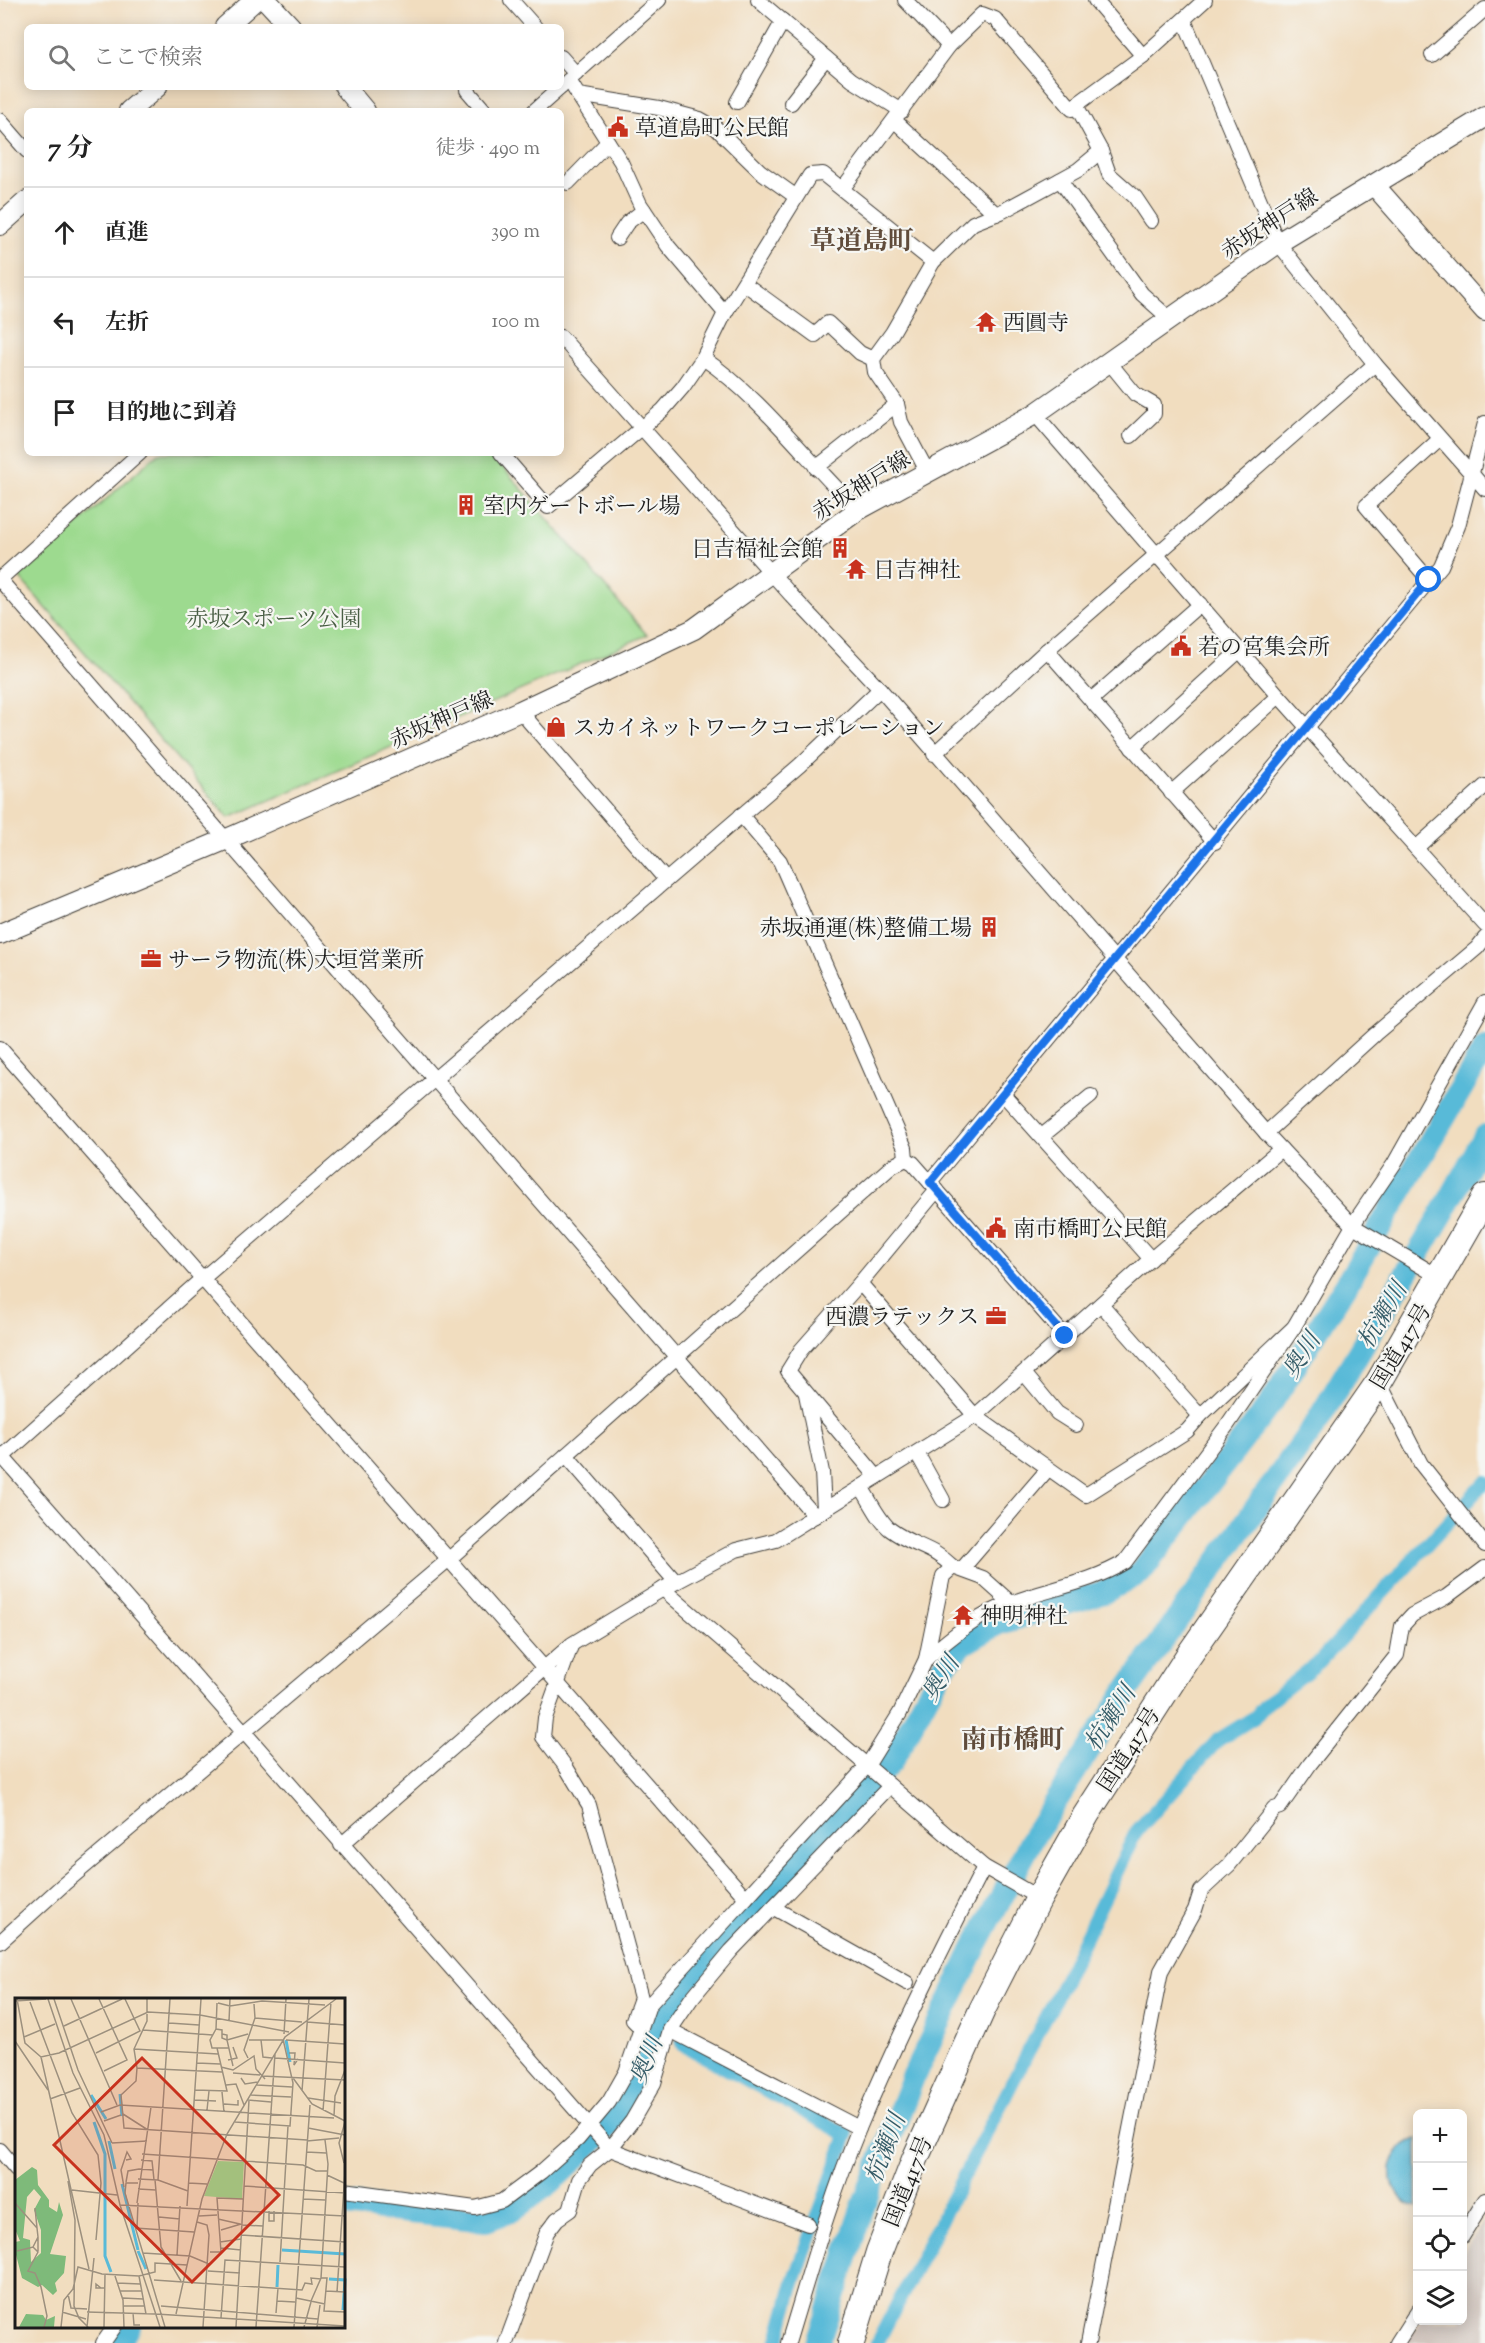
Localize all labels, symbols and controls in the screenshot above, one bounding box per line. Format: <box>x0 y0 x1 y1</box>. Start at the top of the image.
search box <box>24 24 564 90</box>
icon: search <box>45 41 78 74</box>
text: ここで検索 <box>93 43 203 75</box>
place label: 草道島町公民館 <box>635 114 789 146</box>
public building icon: 草道島町公民館 <box>606 115 630 139</box>
text: 7 分 <box>48 131 93 168</box>
text: 徒歩 · 490 m <box>435 135 540 164</box>
street label: 赤坂神戸線 <box>1216 182 1325 269</box>
icon: ahead <box>48 216 81 249</box>
text: 直進 <box>105 218 149 250</box>
text: 390 m <box>491 218 540 247</box>
district label: 草道島町 <box>810 224 914 261</box>
icon: left <box>48 306 81 339</box>
text: 左折 <box>105 308 149 340</box>
text: 100 m <box>491 308 540 337</box>
place label: 西圓寺 <box>1003 309 1069 341</box>
temple icon: 西圓寺 <box>974 310 998 334</box>
icon: arrive <box>48 396 81 429</box>
text: 目的地に到着 <box>105 398 237 430</box>
street label: 赤坂神戸線 <box>807 445 918 530</box>
place label: 室内ゲートボール場 <box>483 492 681 524</box>
building icon: 室内ゲートボール場 <box>454 493 478 517</box>
place label: 日吉福祉会館 <box>691 535 823 567</box>
building icon: 日吉福祉会館 <box>828 536 852 560</box>
place label: 日吉神社 <box>873 556 961 588</box>
temple icon: 日吉神社 <box>844 557 868 581</box>
route start <box>1415 566 1441 592</box>
park label: 赤坂スポーツ公園 <box>186 605 362 637</box>
place label: 若の宮集会所 <box>1198 633 1330 665</box>
public building icon: 若の宮集会所 <box>1169 634 1193 658</box>
street label: 赤坂神戸線 <box>385 685 499 759</box>
place label: スカイネットワークコーポレーション <box>573 714 945 746</box>
shop icon: スカイネットワークコーポレーション <box>544 715 568 739</box>
place label: 赤坂通運(株)整備工場 <box>760 914 972 946</box>
building icon: 赤坂通運(株)整備工場 <box>977 915 1001 939</box>
place label: サーラ物流(株)大垣営業所 <box>168 946 424 978</box>
office icon: サーラ物流(株)大垣営業所 <box>139 947 163 971</box>
place label: 南市橋町公民館 <box>1013 1215 1167 1247</box>
public building icon: 南市橋町公民館 <box>984 1216 1008 1240</box>
water label: 杭瀬川 <box>1351 1274 1418 1356</box>
street label: 国道417号 <box>1364 1298 1441 1397</box>
place label: 西濃ラテックス <box>825 1303 979 1335</box>
office icon: 西濃ラテックス <box>984 1304 1008 1328</box>
route end <box>1051 1322 1077 1348</box>
water label: 奥川 <box>1275 1324 1332 1385</box>
place label: 神明神社 <box>980 1602 1068 1634</box>
temple icon: 神明神社 <box>951 1603 975 1627</box>
water label: 奥川 <box>914 1647 971 1708</box>
water label: 杭瀬川 <box>1078 1677 1147 1759</box>
street label: 国道417号 <box>1091 1702 1170 1799</box>
district label: 南市橋町 <box>961 1723 1065 1760</box>
inset map <box>15 1998 345 2328</box>
water label: 奥川 <box>623 2029 674 2090</box>
water label: 杭瀬川 <box>858 2106 917 2188</box>
map controls <box>1413 2109 1467 2325</box>
button: + <box>1413 2109 1467 2163</box>
street label: 国道417号 <box>877 2132 943 2232</box>
button: − <box>1413 2163 1467 2217</box>
button: locate <box>1413 2217 1467 2271</box>
button: layers <box>1413 2271 1467 2325</box>

